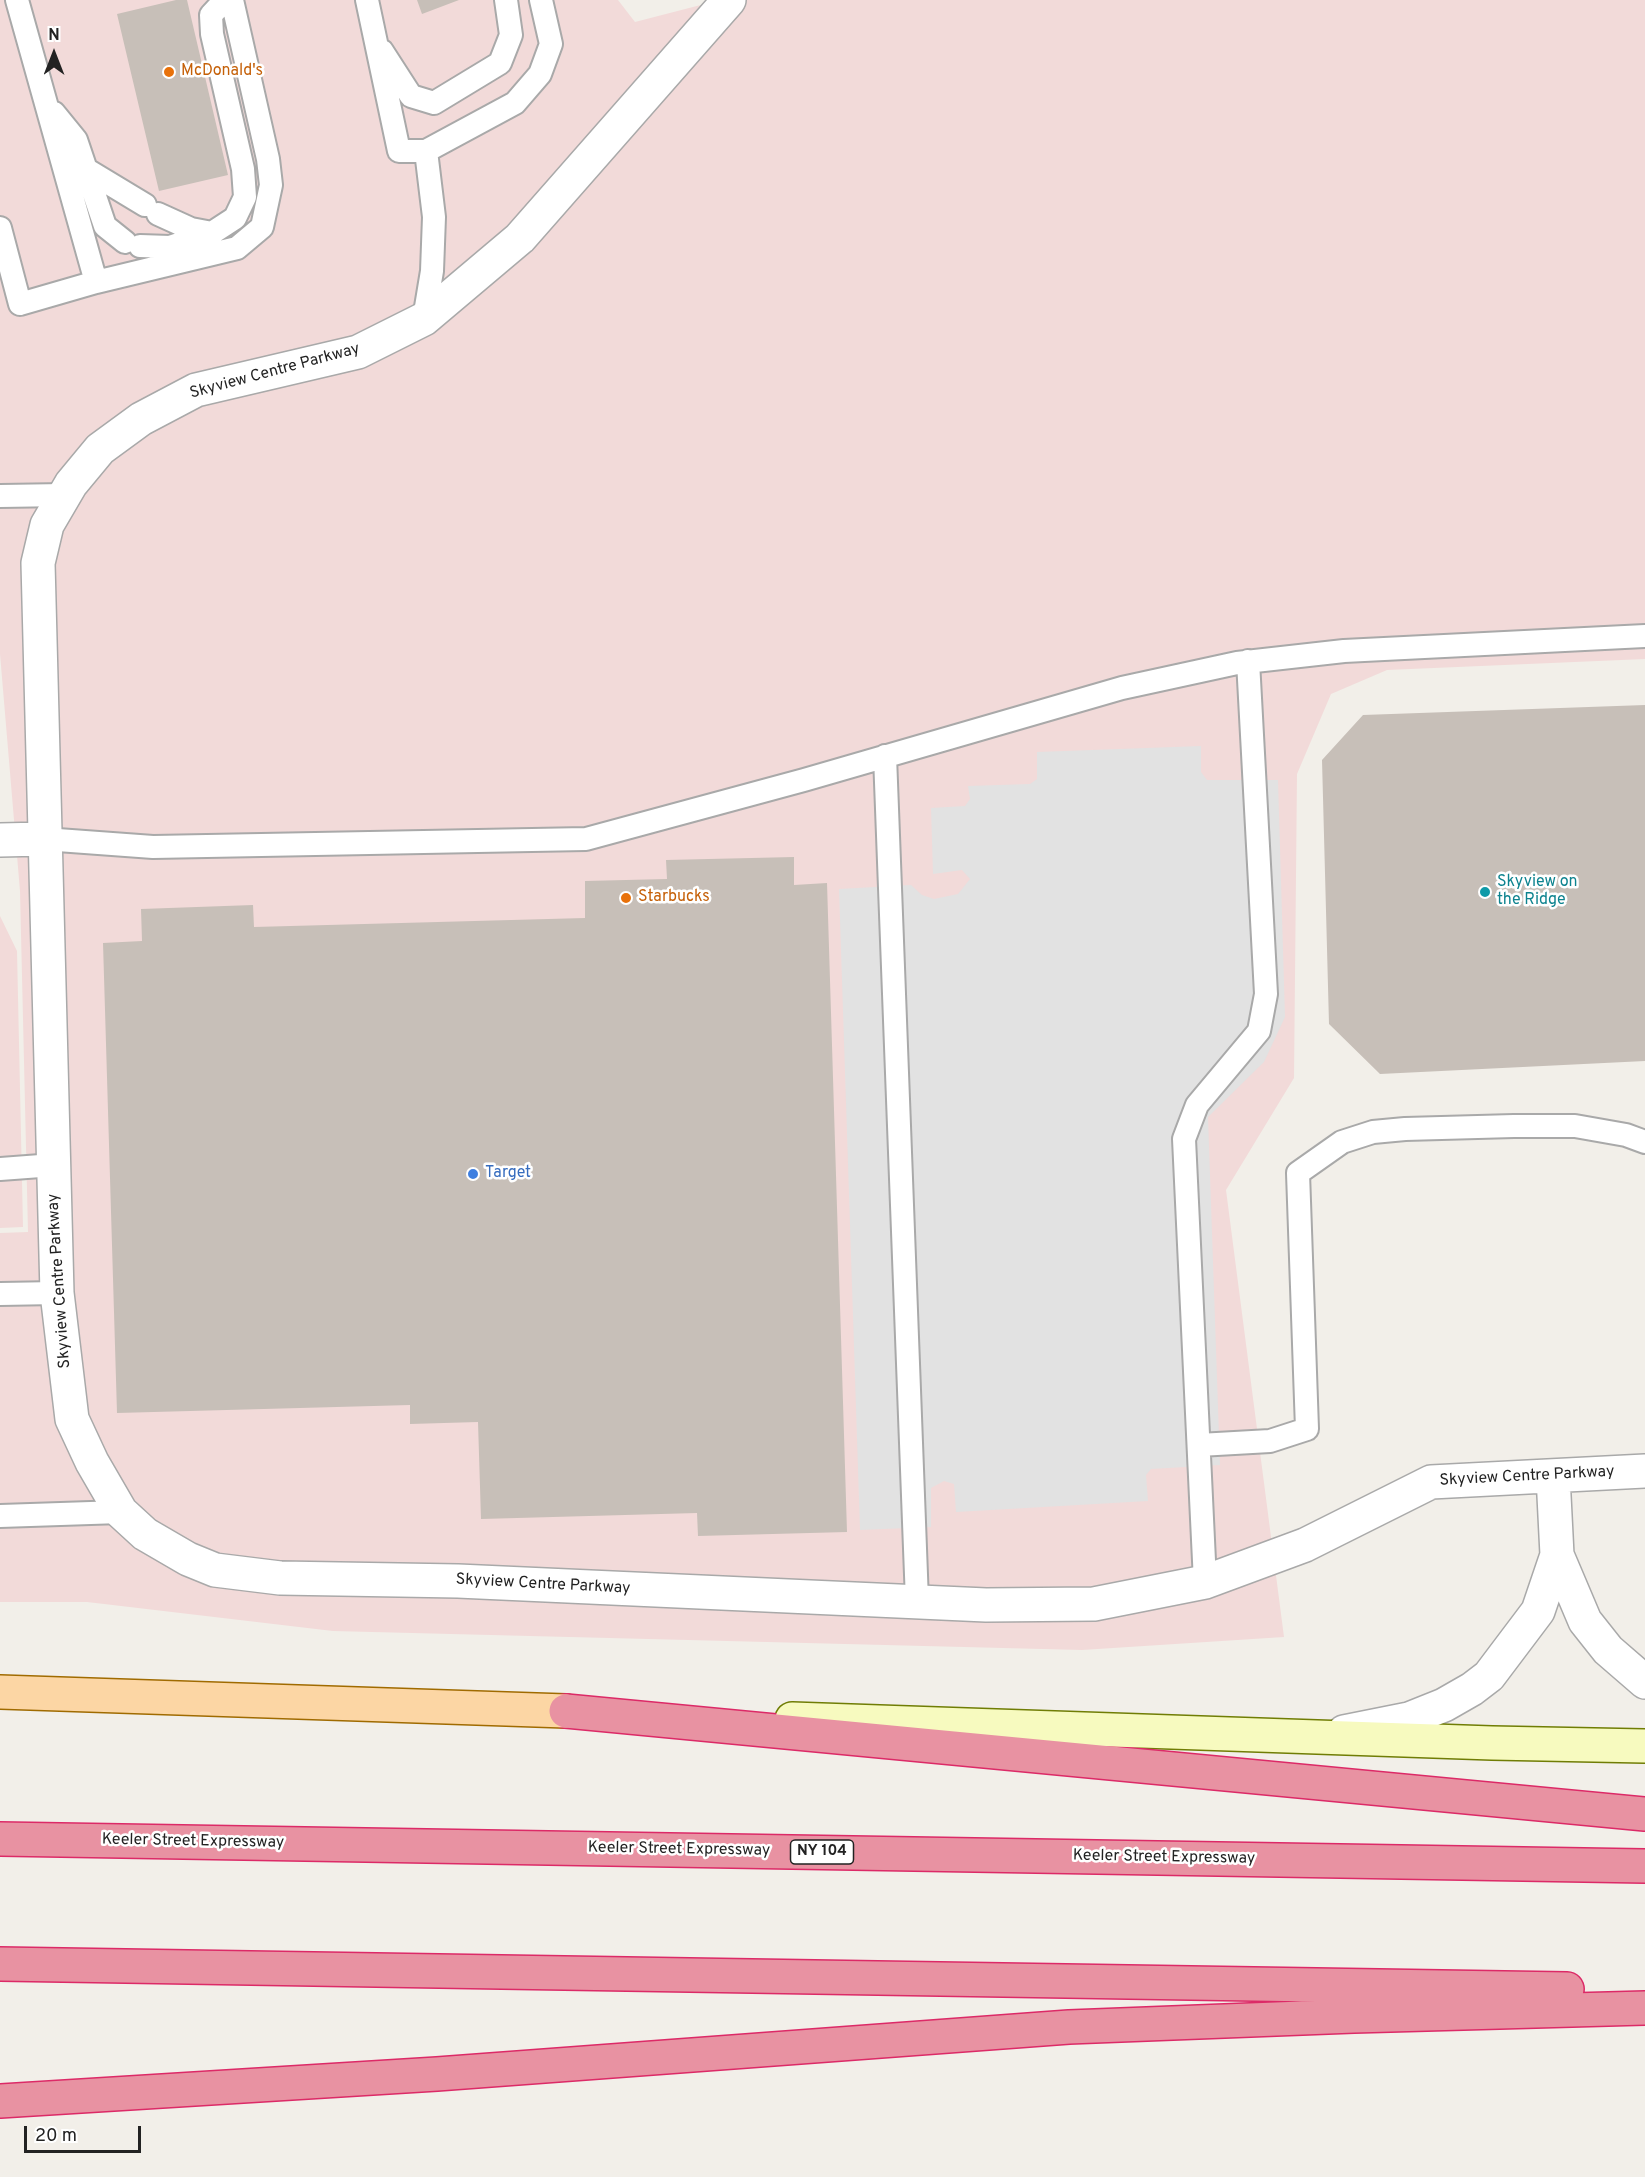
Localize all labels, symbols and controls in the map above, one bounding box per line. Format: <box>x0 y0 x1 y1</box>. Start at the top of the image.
north arrow <box>24 24 84 84</box>
text: N <box>48 26 60 46</box>
place label: McDonald's <box>181 62 263 82</box>
marker: McDonald's <box>162 65 176 79</box>
street label: Skyview Centre Parkway <box>188 340 362 404</box>
place label: Skyview on the Ridge <box>1497 873 1578 911</box>
marker: Skyview on the Ridge <box>1478 885 1492 899</box>
place label: Starbucks <box>638 888 710 908</box>
marker: Starbucks <box>619 891 633 905</box>
place label: Target <box>485 1164 531 1184</box>
marker: Target <box>466 1167 480 1181</box>
street label: Skyview Centre Parkway <box>44 1193 76 1369</box>
street label: Skyview Centre Parkway <box>1439 1463 1615 1491</box>
street label: Skyview Centre Parkway <box>455 1571 631 1599</box>
street label: Keeler Street Expressway <box>102 1831 284 1853</box>
street label: Keeler Street Expressway <box>588 1839 770 1861</box>
road number: NY 104 <box>790 1840 854 1864</box>
street label: Keeler Street Expressway <box>1073 1847 1255 1869</box>
scale bar <box>27 2114 144 2152</box>
text: 20 m <box>35 2125 77 2148</box>

